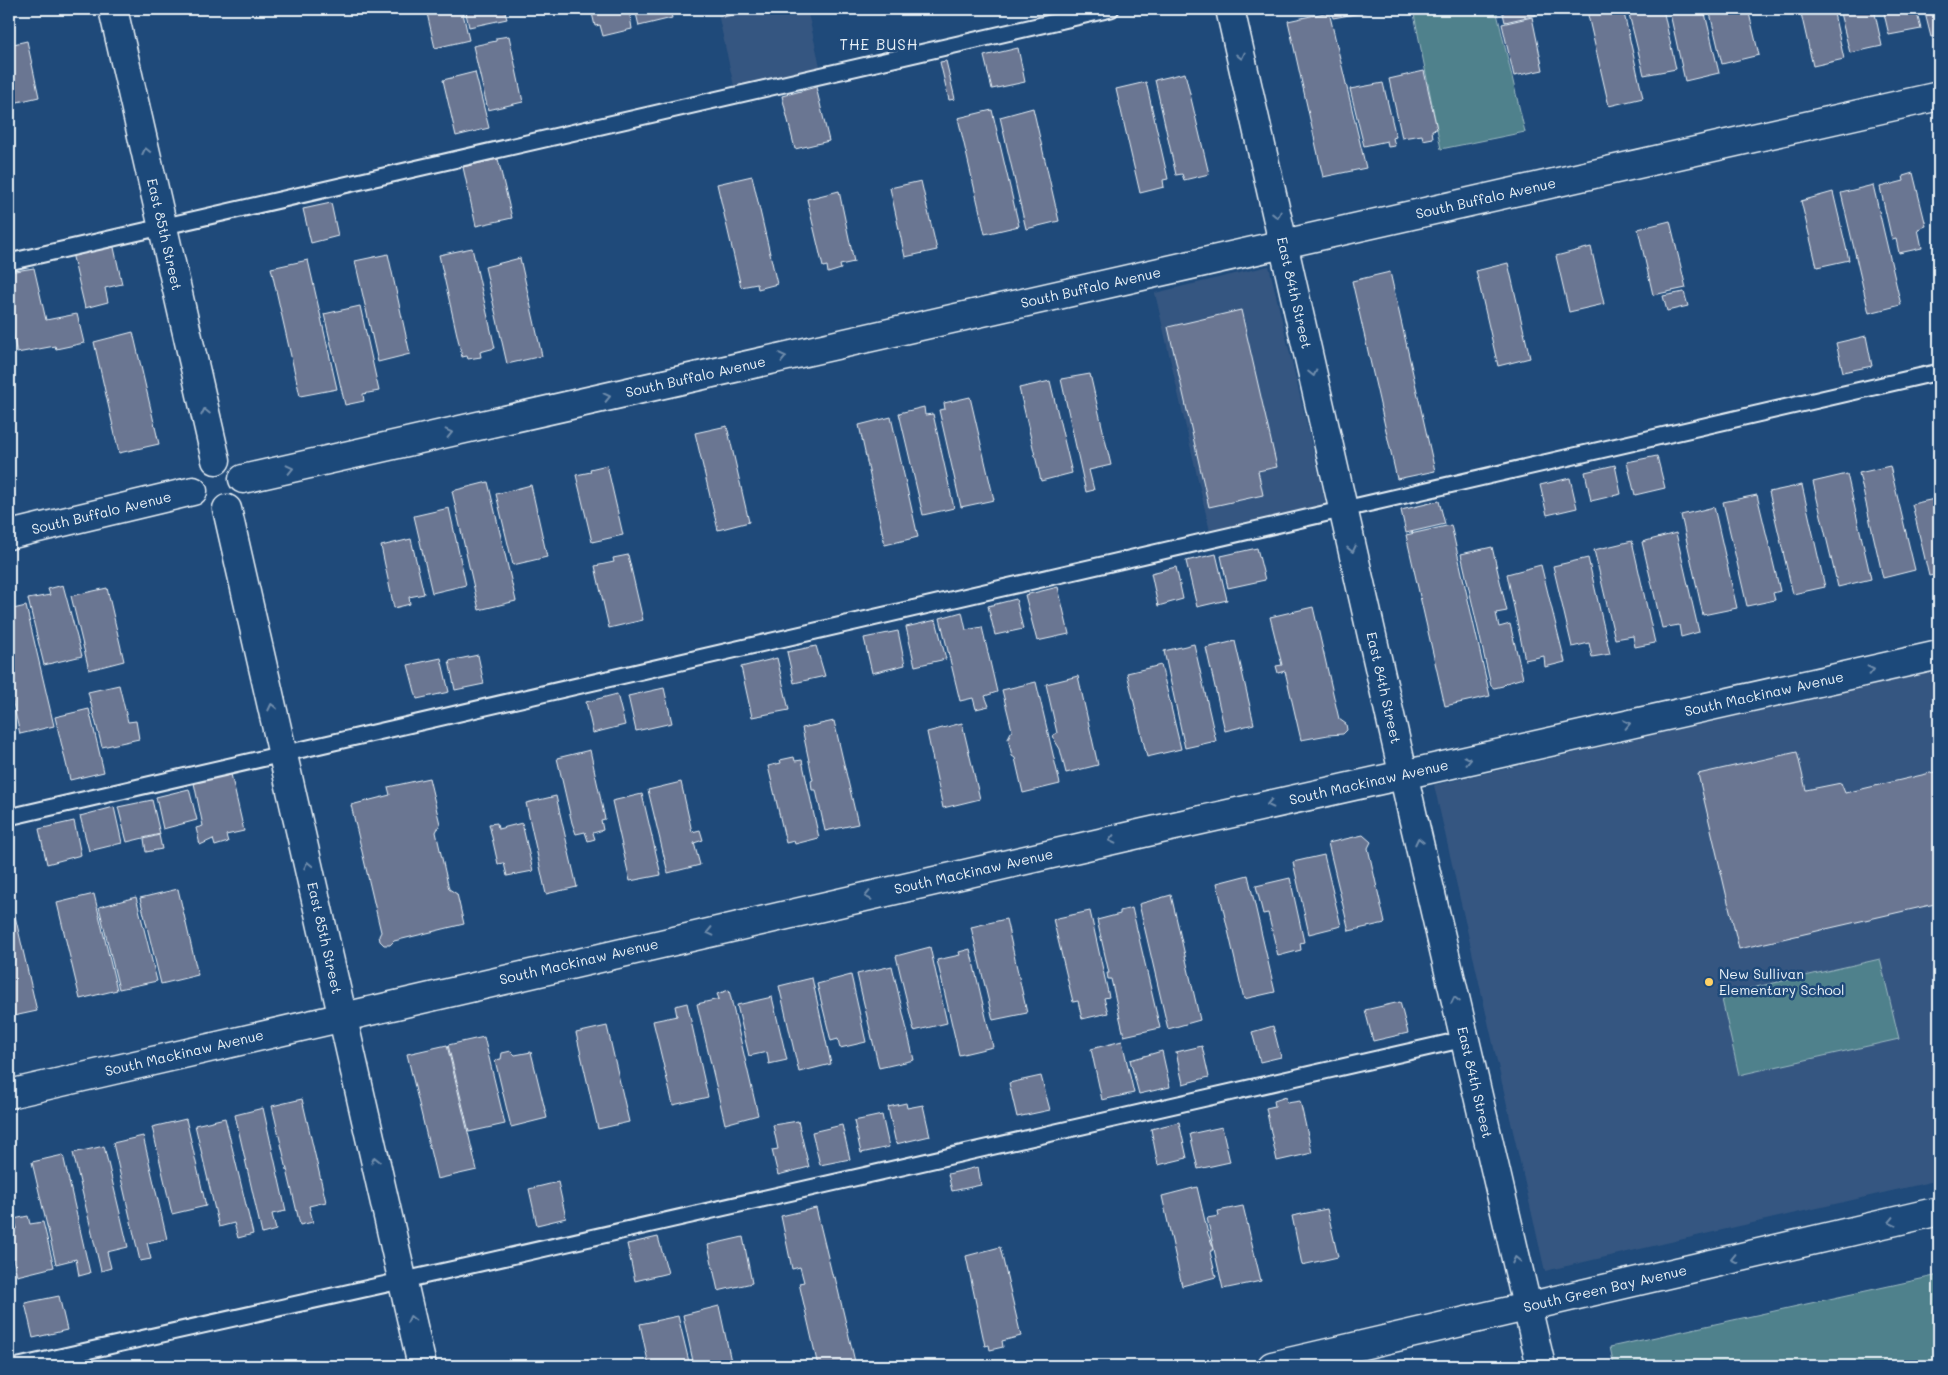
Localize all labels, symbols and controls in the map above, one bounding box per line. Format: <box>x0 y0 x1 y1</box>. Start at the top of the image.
district label: THE BUSH <box>840 34 918 54</box>
one-way arrow <box>1235 52 1246 61</box>
one-way arrow <box>141 147 152 156</box>
street label: South Buffalo Avenue <box>1414 173 1558 223</box>
street label: East 85th Street <box>143 176 187 292</box>
one-way arrow <box>1271 210 1282 219</box>
street label: East 84th Street <box>1273 235 1317 350</box>
street label: South Buffalo Avenue <box>1019 262 1163 312</box>
street label: South Buffalo Avenue <box>624 351 767 401</box>
one-way arrow <box>779 353 788 363</box>
one-way arrow <box>1307 369 1318 378</box>
one-way arrow <box>603 392 612 403</box>
one-way arrow <box>200 408 211 417</box>
one-way arrow <box>445 428 453 439</box>
one-way arrow <box>286 464 295 475</box>
street label: South Buffalo Avenue <box>29 487 173 538</box>
one-way arrow <box>1346 544 1357 553</box>
street label: East 84th Street <box>1362 630 1406 745</box>
one-way arrow <box>1866 665 1875 676</box>
street label: South Mackinaw Avenue <box>1682 666 1845 720</box>
one-way arrow <box>267 702 278 711</box>
one-way arrow <box>1622 719 1631 730</box>
street label: South Mackinaw Avenue <box>1287 755 1450 809</box>
one-way arrow <box>1464 755 1473 766</box>
one-way arrow <box>1266 798 1275 809</box>
one-way arrow <box>1108 834 1117 845</box>
one-way arrow <box>1414 837 1425 846</box>
street label: South Mackinaw Avenue <box>892 844 1055 898</box>
one-way arrow <box>303 861 314 870</box>
street label: East 85th Street <box>303 880 347 996</box>
one-way arrow <box>864 890 873 901</box>
one-way arrow <box>705 926 714 937</box>
street label: South Mackinaw Avenue <box>497 934 660 989</box>
place label: New Sullivan Elementary School <box>1719 964 1845 999</box>
marker: New Sullivan Elementary School <box>1703 976 1715 988</box>
one-way arrow <box>1450 995 1461 1004</box>
street label: South Mackinaw Avenue <box>103 1025 265 1080</box>
street label: East 84th Street <box>1453 1025 1498 1140</box>
one-way arrow <box>371 1156 381 1165</box>
one-way arrow <box>1887 1216 1896 1227</box>
one-way arrow <box>1729 1253 1738 1264</box>
one-way arrow <box>1511 1256 1522 1265</box>
street label: South Green Bay Avenue <box>1521 1260 1689 1316</box>
one-way arrow <box>406 1314 417 1323</box>

